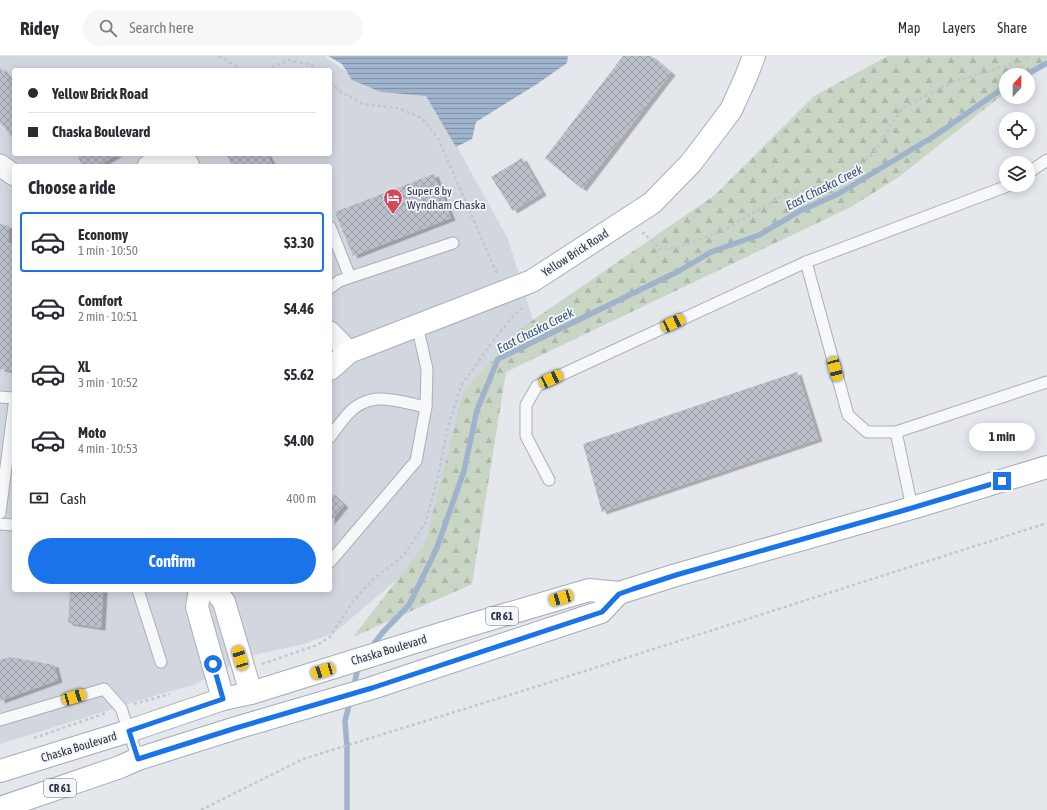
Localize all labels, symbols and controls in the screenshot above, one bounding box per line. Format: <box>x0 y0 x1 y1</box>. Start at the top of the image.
search box <box>83 10 363 46</box>
text: Ridey <box>20 17 59 39</box>
icon: search <box>97 17 119 39</box>
text: Search here <box>129 19 194 36</box>
text: Map <box>898 20 920 36</box>
text: Layers <box>942 20 975 36</box>
text: Share <box>997 20 1027 36</box>
north arrow <box>999 68 1035 104</box>
map controls <box>999 68 1035 192</box>
text: Yellow Brick Road <box>52 85 148 102</box>
button: locate <box>999 112 1035 148</box>
text: Chaska Boulevard <box>52 123 150 140</box>
button: layers <box>999 156 1035 192</box>
water label: East Chaska Creek <box>783 161 865 213</box>
text: Choose a ride <box>28 177 116 198</box>
place label: Super 8 by Wyndham Chaska <box>407 184 486 212</box>
hotel icon: Super 8 by Wyndham Chaska <box>382 187 404 215</box>
icon: car <box>30 224 66 260</box>
text: Economy <box>78 226 128 243</box>
street label: Yellow Brick Road <box>539 226 611 280</box>
text: $3.30 <box>284 234 314 251</box>
text: 1 min · 10:50 <box>78 243 138 258</box>
icon: car <box>30 290 66 326</box>
text: Comfort <box>78 292 122 309</box>
text: $4.46 <box>284 300 314 317</box>
water label: East Chaska Creek <box>494 304 576 356</box>
text: 2 min · 10:51 <box>78 309 138 324</box>
car <box>660 312 686 334</box>
icon: car <box>30 356 66 392</box>
car <box>826 356 844 382</box>
text: XL <box>78 358 91 375</box>
text: $5.62 <box>284 366 314 383</box>
car <box>538 368 564 390</box>
text: 3 min · 10:52 <box>78 375 138 390</box>
icon: car <box>30 422 66 458</box>
callout: 1 min <box>969 423 1035 451</box>
text: Moto <box>78 424 106 441</box>
text: 1 min <box>989 429 1015 444</box>
text: $4.00 <box>284 432 314 449</box>
text: 4 min · 10:53 <box>78 441 138 456</box>
route end <box>993 472 1011 490</box>
icon: cash <box>28 487 50 509</box>
text: Cash <box>60 490 86 507</box>
text: 400 m <box>287 491 316 506</box>
button: Confirm <box>28 538 316 584</box>
car <box>548 589 574 607</box>
road number: CR 61 <box>486 607 518 625</box>
street label: Chaska Boulevard <box>349 632 429 668</box>
car <box>231 645 249 671</box>
route start <box>204 655 222 673</box>
car <box>310 662 336 680</box>
car <box>61 688 87 706</box>
street label: Chaska Boulevard <box>39 729 119 765</box>
road number: CR 61 <box>44 779 76 797</box>

